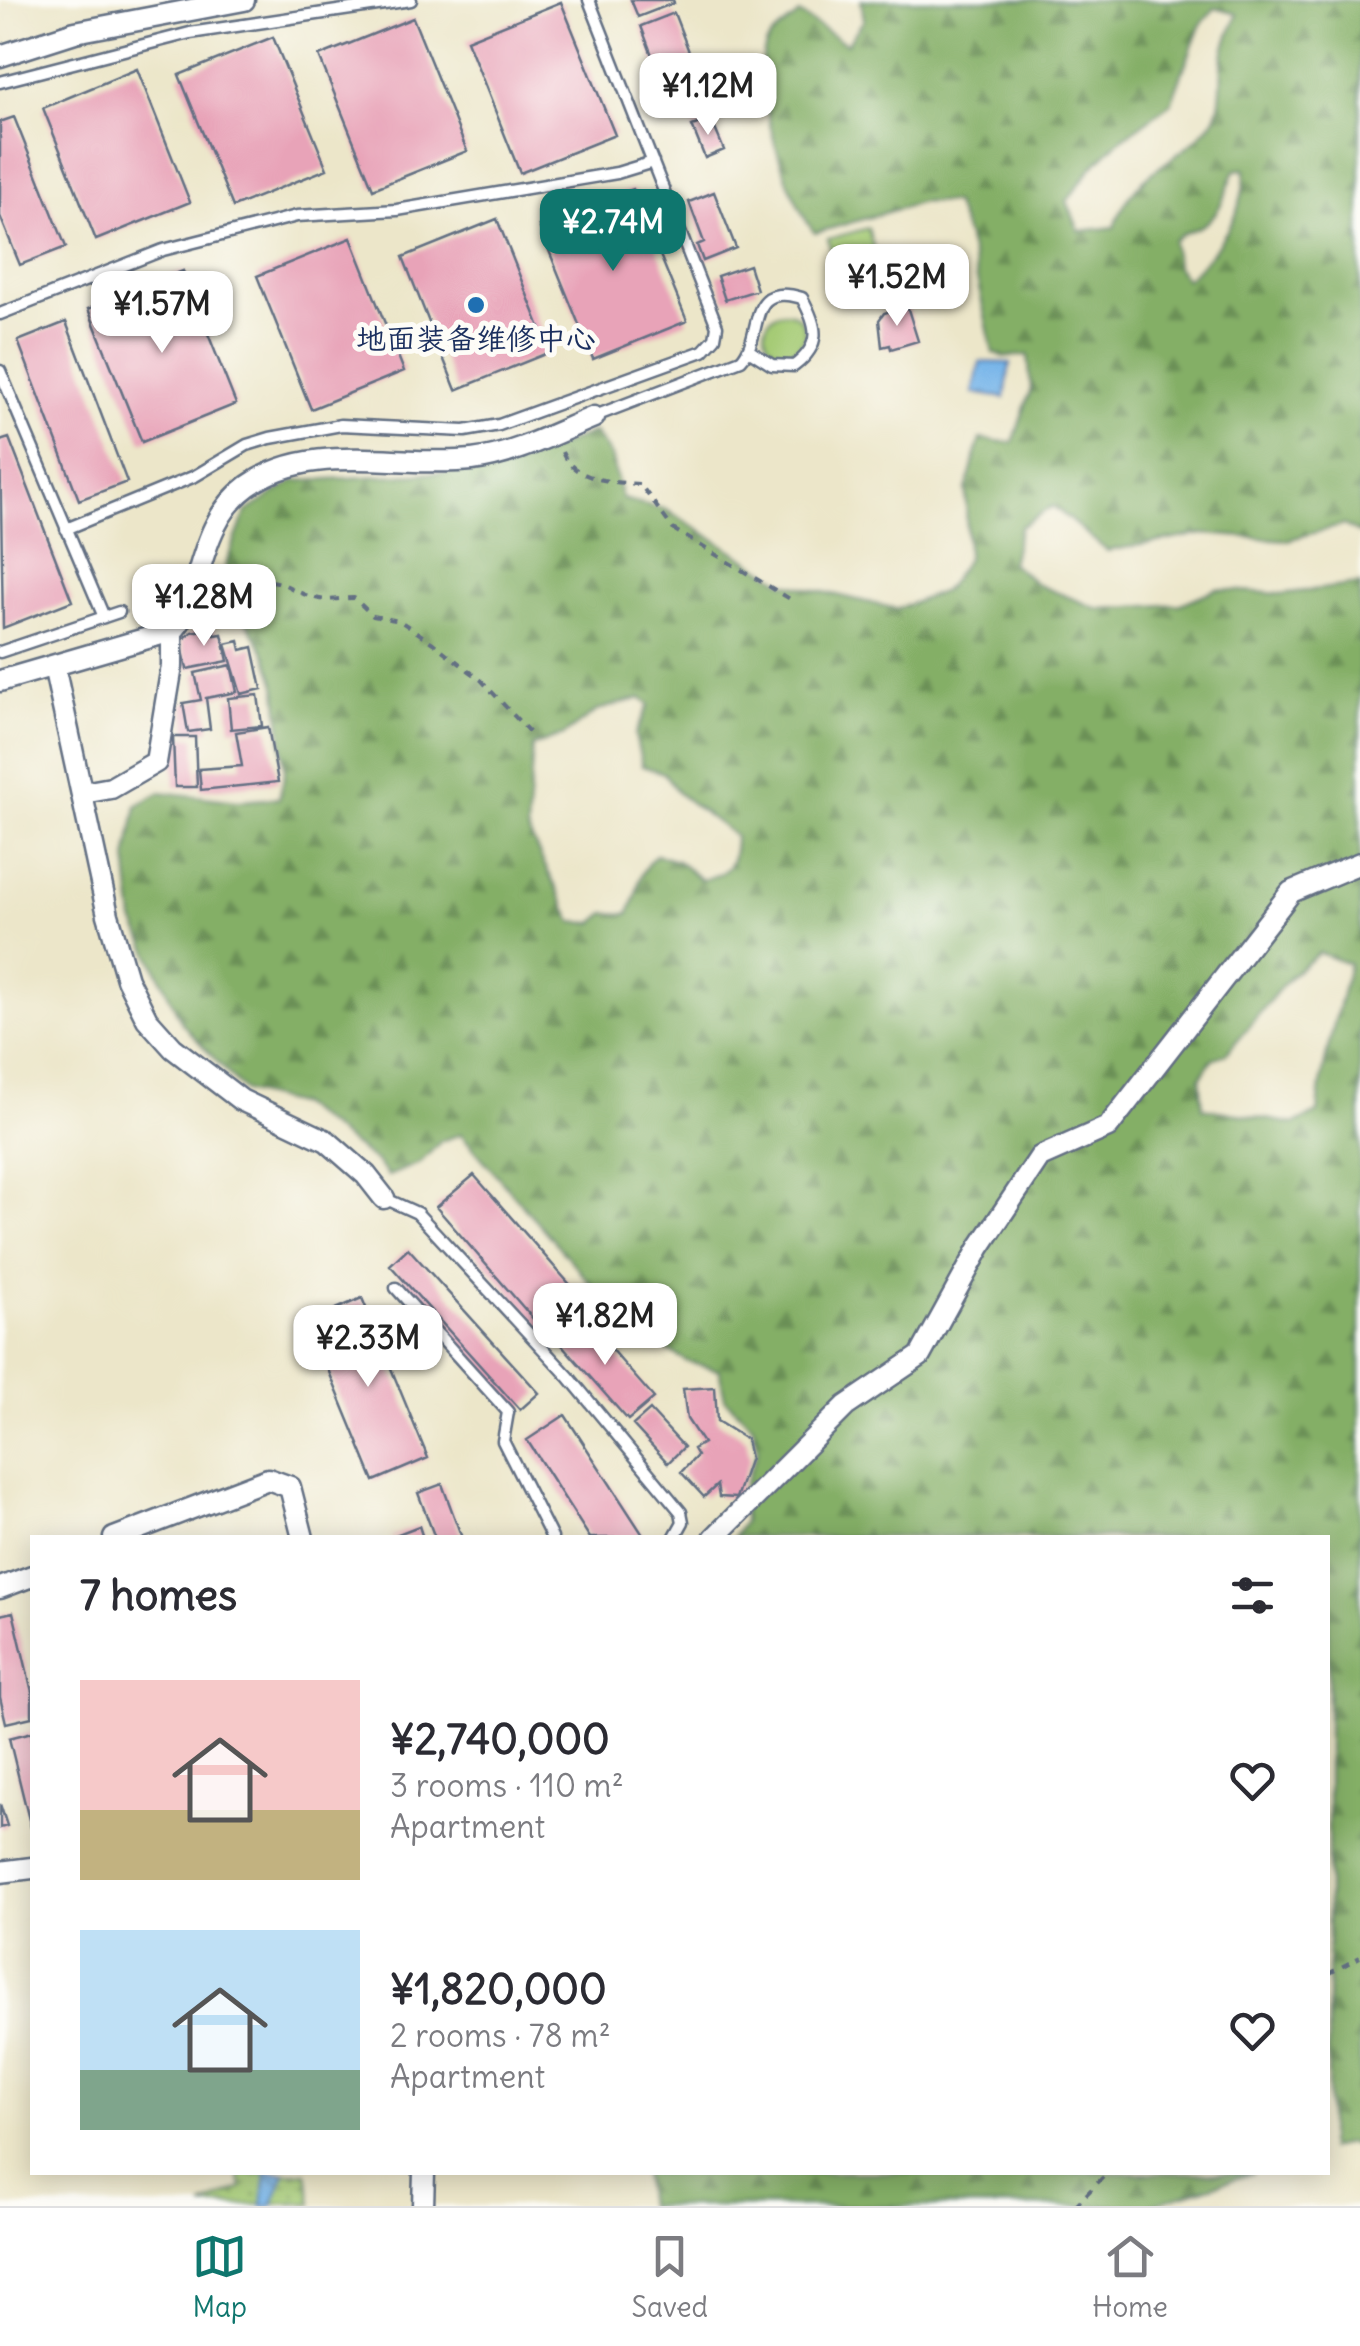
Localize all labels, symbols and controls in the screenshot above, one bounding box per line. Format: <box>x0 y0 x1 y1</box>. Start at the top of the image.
pin: ¥1.12M <box>627 53 789 138</box>
text: ¥1.12M <box>662 65 755 106</box>
pin: ¥2.74M <box>532 189 694 274</box>
text: ¥2.74M <box>562 201 664 242</box>
pin: ¥1.52M <box>816 244 978 329</box>
text: ¥1.52M <box>847 256 947 297</box>
pin: ¥1.57M <box>81 271 243 356</box>
text: ¥1.57M <box>113 283 211 324</box>
marker: 地面装备维修中心 <box>465 294 487 316</box>
place label: 地面装备维修中心 <box>356 319 596 357</box>
pin: ¥1.28M <box>123 564 285 649</box>
text: ¥1.28M <box>154 576 254 617</box>
pin: ¥1.82M <box>524 1283 686 1368</box>
text: ¥1.82M <box>555 1295 655 1336</box>
pin: ¥2.33M <box>287 1305 449 1390</box>
text: ¥2.33M <box>315 1317 421 1358</box>
icon: filters <box>1225 1568 1280 1623</box>
text: 7 homes <box>80 1569 237 1621</box>
text: ¥2,740,000 <box>390 1713 610 1765</box>
icon: home <box>160 1720 280 1840</box>
icon: heart <box>1225 1753 1280 1808</box>
text: 3 rooms · 110 m² <box>390 1765 624 1806</box>
text: Apartment <box>390 1806 545 1847</box>
text: ¥1,820,000 <box>390 1963 607 2015</box>
icon: home <box>160 1970 280 2090</box>
icon: heart <box>1225 2003 1280 2058</box>
text: 2 rooms · 78 m² <box>390 2015 611 2056</box>
text: Apartment <box>390 2056 545 2097</box>
tab: Map <box>192 2229 247 2325</box>
tab: Saved <box>631 2229 708 2325</box>
tab: Home <box>1092 2229 1168 2325</box>

